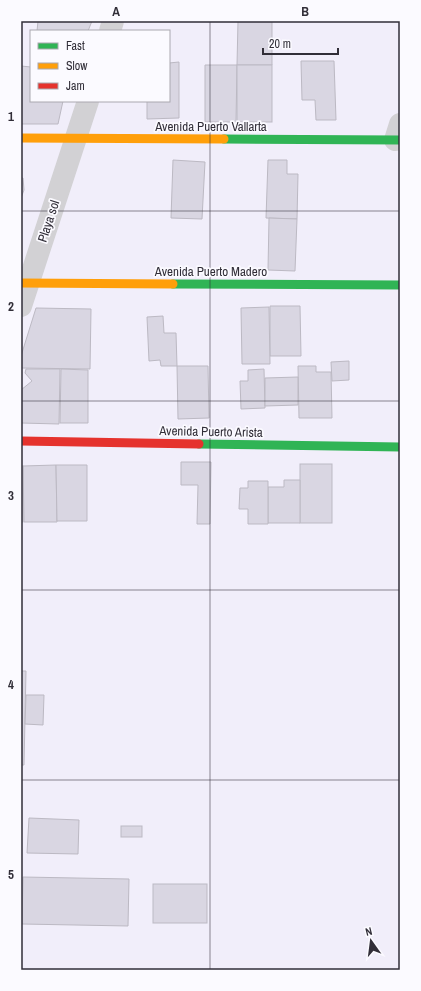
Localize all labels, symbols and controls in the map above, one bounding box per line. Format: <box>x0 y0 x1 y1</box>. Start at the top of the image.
text: A <box>112 3 120 20</box>
text: B <box>301 3 309 20</box>
legend <box>30 30 170 102</box>
scale bar <box>263 30 338 56</box>
text: 20 m <box>269 36 291 52</box>
text: Fast <box>66 38 85 54</box>
text: Slow <box>66 58 88 74</box>
text: Jam <box>66 78 85 94</box>
text: 1 <box>8 108 14 125</box>
street label: Avenida Puerto Vallarta <box>154 118 267 135</box>
street label: Playa sol <box>34 198 63 244</box>
street label: Avenida Puerto Madero <box>154 263 267 280</box>
text: 2 <box>8 298 14 315</box>
street label: Avenida Puerto Arista <box>158 422 263 441</box>
text: 3 <box>8 487 14 504</box>
text: 4 <box>8 676 14 693</box>
text: 5 <box>8 866 14 883</box>
north arrow <box>351 921 391 961</box>
text: N <box>364 924 373 939</box>

